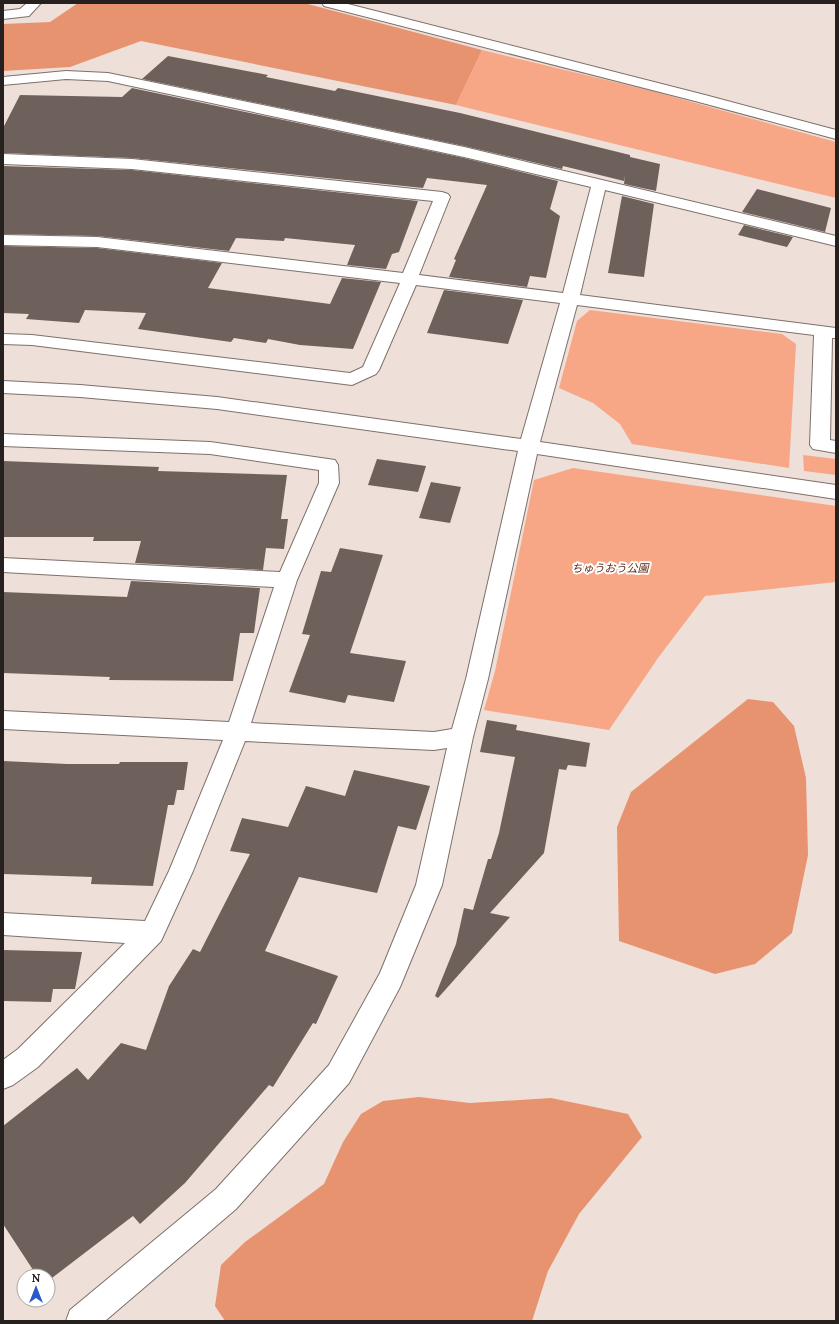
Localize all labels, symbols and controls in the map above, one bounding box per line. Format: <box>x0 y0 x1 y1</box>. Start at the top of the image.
park label: ちゅうおう公園 <box>572 561 650 575</box>
north arrow <box>16 1268 56 1308</box>
text: N <box>32 1271 41 1285</box>

